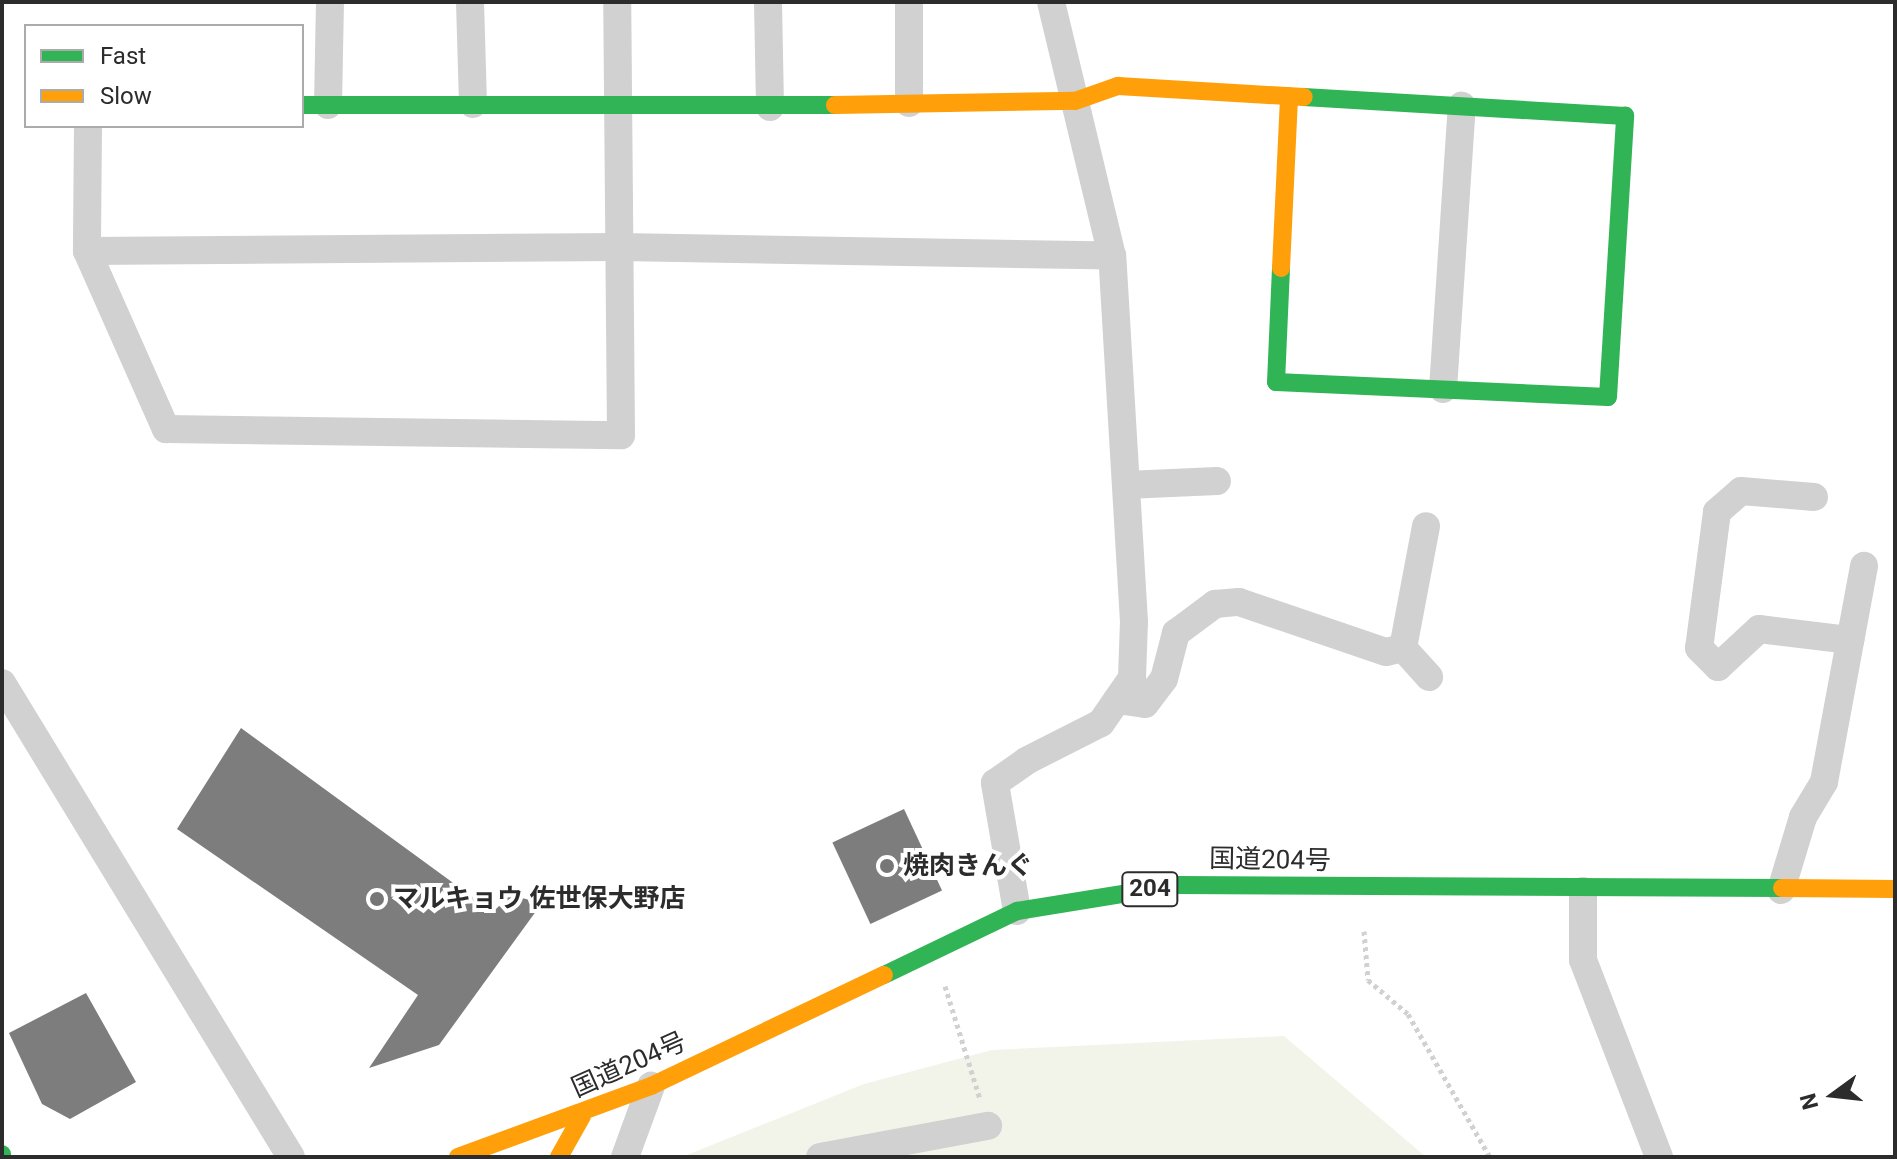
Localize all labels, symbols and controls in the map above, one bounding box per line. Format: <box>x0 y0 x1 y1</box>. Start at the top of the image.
legend <box>24 24 304 128</box>
text: Fast <box>100 42 146 70</box>
text: Slow <box>100 82 152 110</box>
street label: 国道204号 <box>1209 843 1331 877</box>
place label: 焼肉きんぐ <box>903 850 1033 882</box>
marker: 焼肉きんぐ <box>878 857 896 875</box>
road number: 204 <box>1120 869 1180 909</box>
place label: マルキョウ 佐世保大野店 <box>393 883 685 915</box>
marker: マルキョウ 佐世保大野店 <box>368 890 386 908</box>
street label: 国道204号 <box>567 1026 691 1104</box>
north arrow <box>1793 1055 1873 1135</box>
text: N <box>1795 1091 1823 1112</box>

